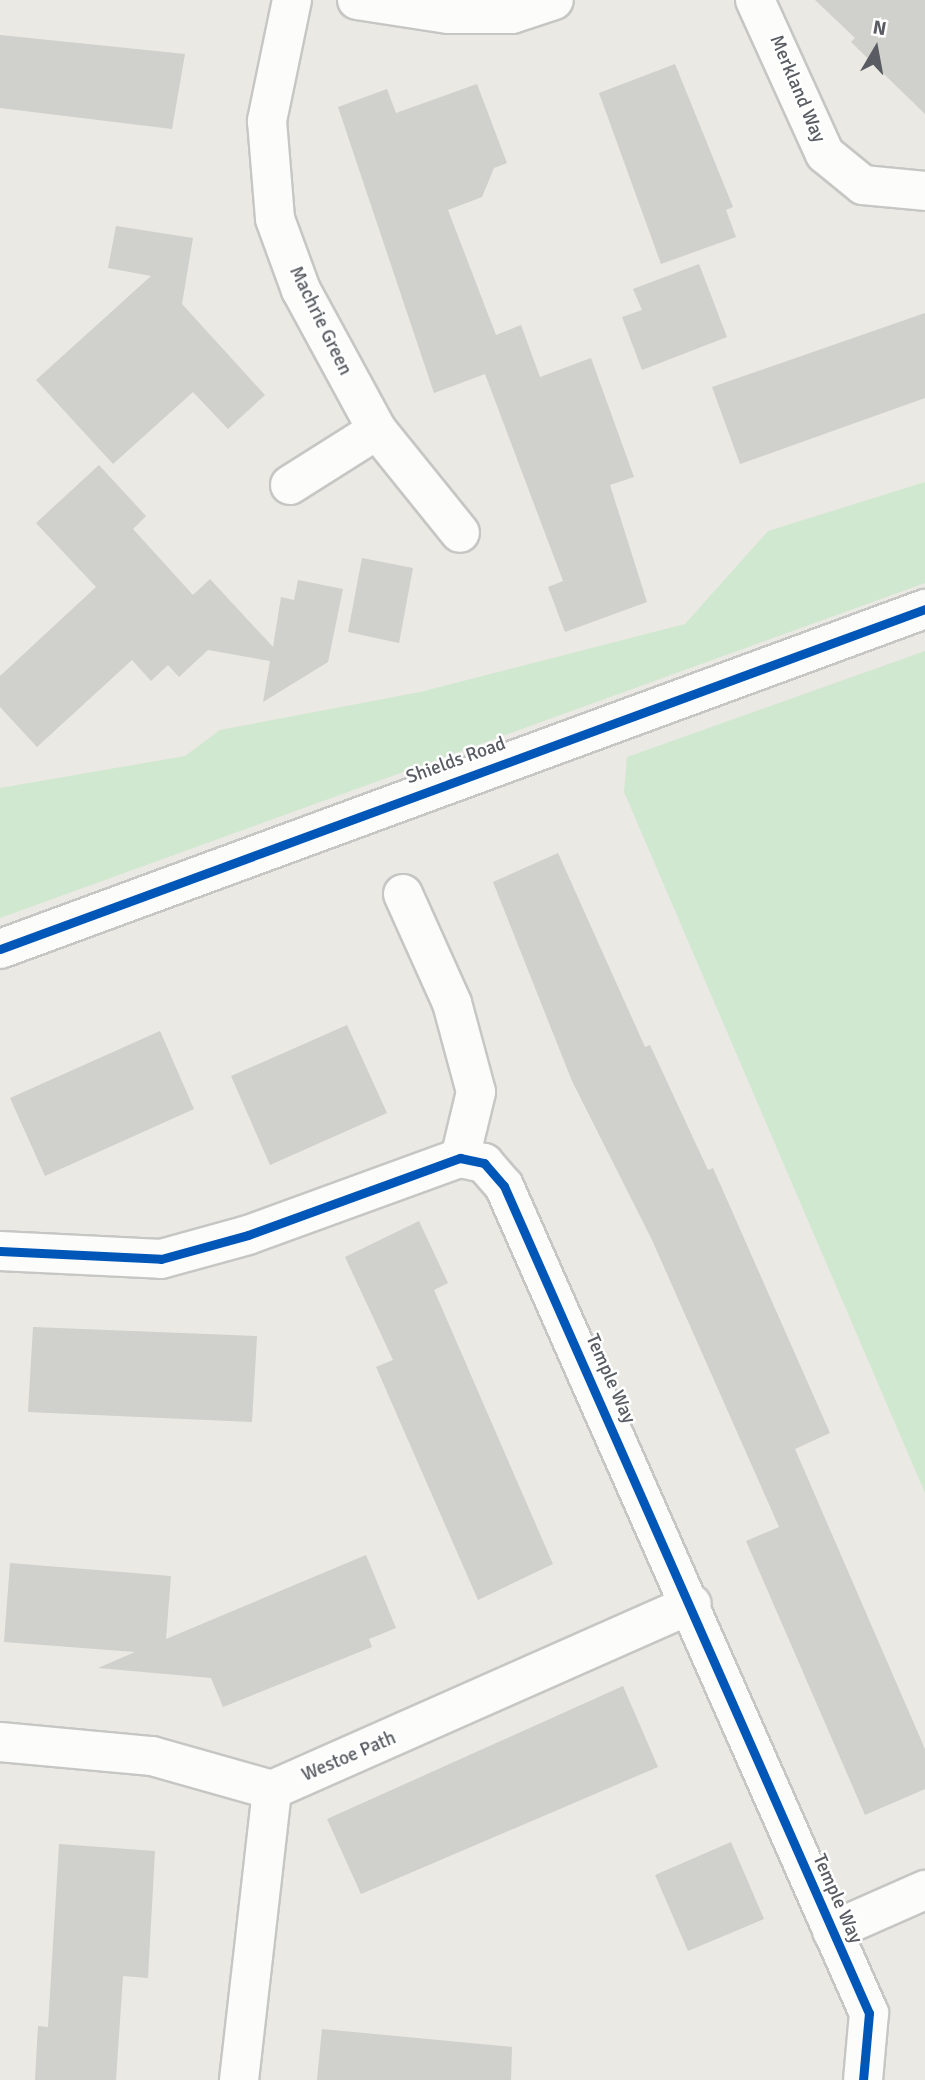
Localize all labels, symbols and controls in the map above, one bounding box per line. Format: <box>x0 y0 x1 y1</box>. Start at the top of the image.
north arrow <box>841 14 911 84</box>
text: N <box>871 15 888 41</box>
street label: Merkland Way <box>764 32 830 146</box>
street label: Machrie Green <box>284 263 356 379</box>
street label: Shields Road <box>403 732 509 790</box>
street label: Temple Way <box>580 1331 640 1427</box>
street label: Westoe Path <box>298 1727 400 1787</box>
street label: Temple Way <box>807 1851 867 1947</box>

